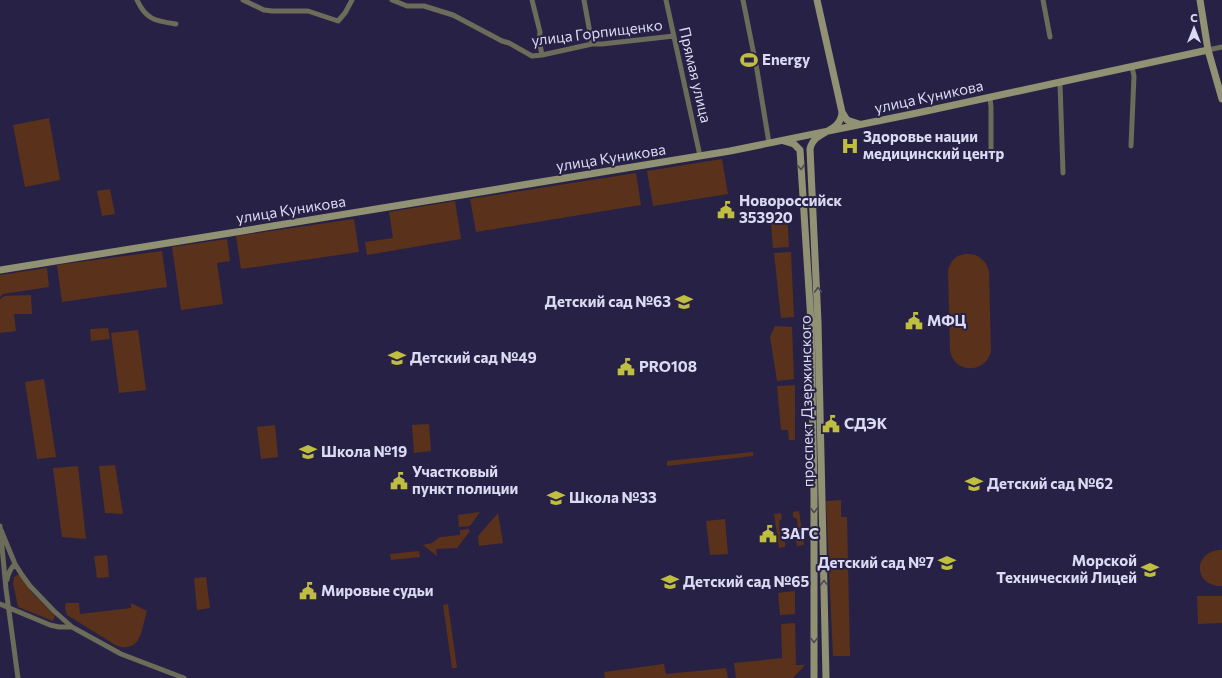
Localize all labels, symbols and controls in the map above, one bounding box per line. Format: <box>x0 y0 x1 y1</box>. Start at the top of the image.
north arrow <box>1174 8 1214 48</box>
text: С <box>1190 11 1198 24</box>
street label: улица Горпищенко <box>530 15 663 49</box>
street label: Прямая улица <box>676 25 716 125</box>
sports icon: Energy <box>739 50 759 70</box>
place label: Energy <box>762 50 811 68</box>
street label: улица Куникова <box>873 76 985 116</box>
place label: Здоровье нации медицинский центр <box>863 127 1005 162</box>
hospital icon: Здоровье нации медицинский центр <box>840 136 860 156</box>
street label: улица Куникова <box>555 139 667 175</box>
one-way arrow <box>797 164 806 170</box>
street label: улица Куникова <box>235 191 347 227</box>
place label: Новороссийск 353920 <box>739 191 842 226</box>
public building icon: Новороссийск 353920 <box>716 200 736 220</box>
one-way arrow <box>813 287 822 293</box>
place label: Детский сад №63 <box>545 292 671 310</box>
school or university icon: Детский сад №63 <box>674 292 694 312</box>
public building icon: МФЦ <box>904 311 924 331</box>
place label: МФЦ <box>927 311 967 329</box>
street label: проспект Дзержинского <box>795 315 816 487</box>
school or university icon: Детский сад №49 <box>387 348 407 368</box>
place label: Детский сад №49 <box>410 348 537 366</box>
public building icon: PRO108 <box>616 357 636 377</box>
place label: PRO108 <box>639 357 697 375</box>
public building icon: СДЭК <box>821 414 841 434</box>
place label: СДЭК <box>844 414 888 432</box>
school or university icon: Школа №19 <box>298 442 318 462</box>
place label: Школа №19 <box>321 442 407 460</box>
place label: Участковый пункт полиции <box>412 462 518 497</box>
public building icon: Участковый пункт полиции <box>389 471 409 491</box>
school or university icon: Детский сад №62 <box>964 474 984 494</box>
place label: Детский сад №62 <box>987 474 1113 492</box>
school or university icon: Школа №33 <box>546 488 566 508</box>
place label: Школа №33 <box>569 488 657 506</box>
one-way arrow <box>810 507 818 513</box>
public building icon: ЗАГС <box>758 524 778 544</box>
place label: ЗАГС <box>781 524 819 542</box>
place label: Морской Технический Лицей <box>996 551 1137 586</box>
place label: Детский сад №7 <box>817 553 934 571</box>
school or university icon: Детский сад №7 <box>937 553 957 573</box>
school or university icon: Морской Технический Лицей <box>1140 560 1160 580</box>
school or university icon: Детский сад №65 <box>660 572 680 592</box>
place label: Детский сад №65 <box>683 572 810 590</box>
one-way arrow <box>820 580 828 586</box>
public building icon: Мировые судьи <box>298 581 318 601</box>
place label: Мировые судьи <box>321 581 434 599</box>
one-way arrow <box>810 637 818 643</box>

